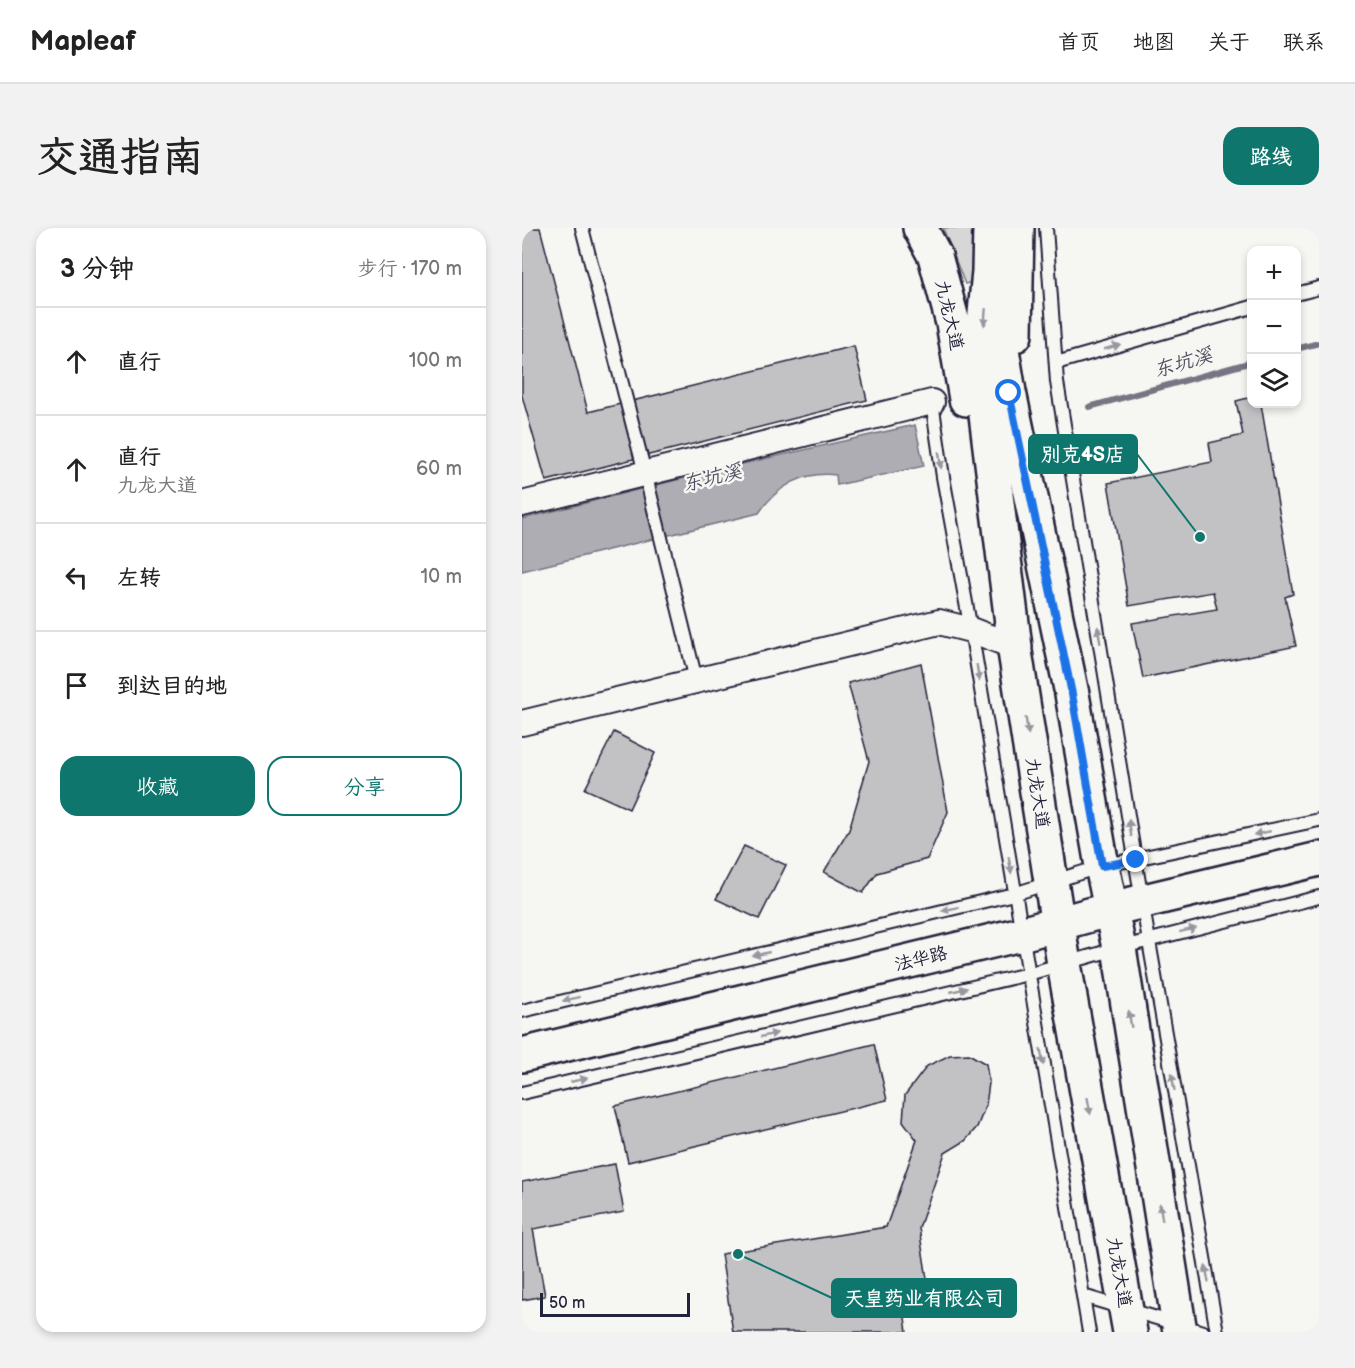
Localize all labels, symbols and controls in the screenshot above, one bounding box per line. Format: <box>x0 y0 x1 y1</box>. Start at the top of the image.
text: Mapleaf <box>30 25 136 58</box>
text: 首页 <box>1058 30 1100 55</box>
text: 地图 <box>1133 30 1175 55</box>
text: 关于 <box>1208 30 1250 55</box>
text: 联系 <box>1283 30 1325 55</box>
button: 路线 <box>1223 127 1319 185</box>
text: 交通指南 <box>36 133 204 184</box>
map controls <box>1247 246 1301 408</box>
button: + <box>1247 246 1301 300</box>
text: 3 分钟 <box>60 254 134 285</box>
text: 步行 · 170 m <box>358 257 462 281</box>
street label: 九龙大道 <box>931 278 967 352</box>
button: − <box>1247 300 1301 354</box>
one-way arrow <box>980 307 990 326</box>
one-way arrow <box>1103 342 1121 351</box>
water label: 东坑溪 <box>1151 343 1216 383</box>
icon: ahead <box>60 345 93 378</box>
text: 直行 <box>117 349 161 376</box>
text: 100 m <box>409 349 462 373</box>
button: layers <box>1247 354 1301 408</box>
route start <box>995 379 1021 405</box>
callout: 别克4S店 <box>1029 435 1137 473</box>
text: 别克4S店 <box>1041 443 1125 467</box>
text: 直行 <box>117 444 161 471</box>
one-way arrow <box>936 451 945 470</box>
icon: ahead <box>60 453 93 486</box>
text: 60 m <box>416 457 462 481</box>
water label: 东坑溪 <box>680 459 745 497</box>
text: 九龙大道 <box>117 474 197 498</box>
icon: left <box>60 561 93 594</box>
text: 左转 <box>117 565 161 592</box>
text: 10 m <box>421 565 462 589</box>
one-way arrow <box>1094 626 1103 645</box>
one-way arrow <box>974 663 983 682</box>
icon: arrive <box>60 669 93 702</box>
text: 到达目的地 <box>117 673 227 700</box>
one-way arrow <box>1022 716 1031 735</box>
button: 收藏 <box>60 756 255 816</box>
button: 分享 <box>267 756 462 816</box>
street label: 九龙大道 <box>1021 756 1053 830</box>
one-way arrow <box>1126 818 1135 837</box>
one-way arrow <box>1253 828 1271 838</box>
route end <box>1122 846 1148 872</box>
one-way arrow <box>1005 856 1014 875</box>
one-way arrow <box>941 905 960 915</box>
one-way arrow <box>1179 925 1197 935</box>
street label: 法华路 <box>892 942 950 976</box>
one-way arrow <box>751 950 770 960</box>
one-way arrow <box>949 985 968 994</box>
one-way arrow <box>562 995 580 1005</box>
one-way arrow <box>1126 1010 1135 1029</box>
one-way arrow <box>760 1029 778 1039</box>
one-way arrow <box>1038 1048 1047 1067</box>
one-way arrow <box>1169 1073 1178 1092</box>
one-way arrow <box>570 1074 588 1084</box>
one-way arrow <box>1085 1097 1094 1116</box>
one-way arrow <box>1157 1202 1166 1221</box>
street label: 九龙大道 <box>1102 1235 1136 1309</box>
one-way arrow <box>1202 1265 1211 1284</box>
callout: 天皇药业有限公司 <box>832 1279 1016 1317</box>
text: 天皇药业有限公司 <box>844 1287 1004 1311</box>
scale bar <box>540 1290 690 1318</box>
text: 50 m <box>549 1294 585 1313</box>

